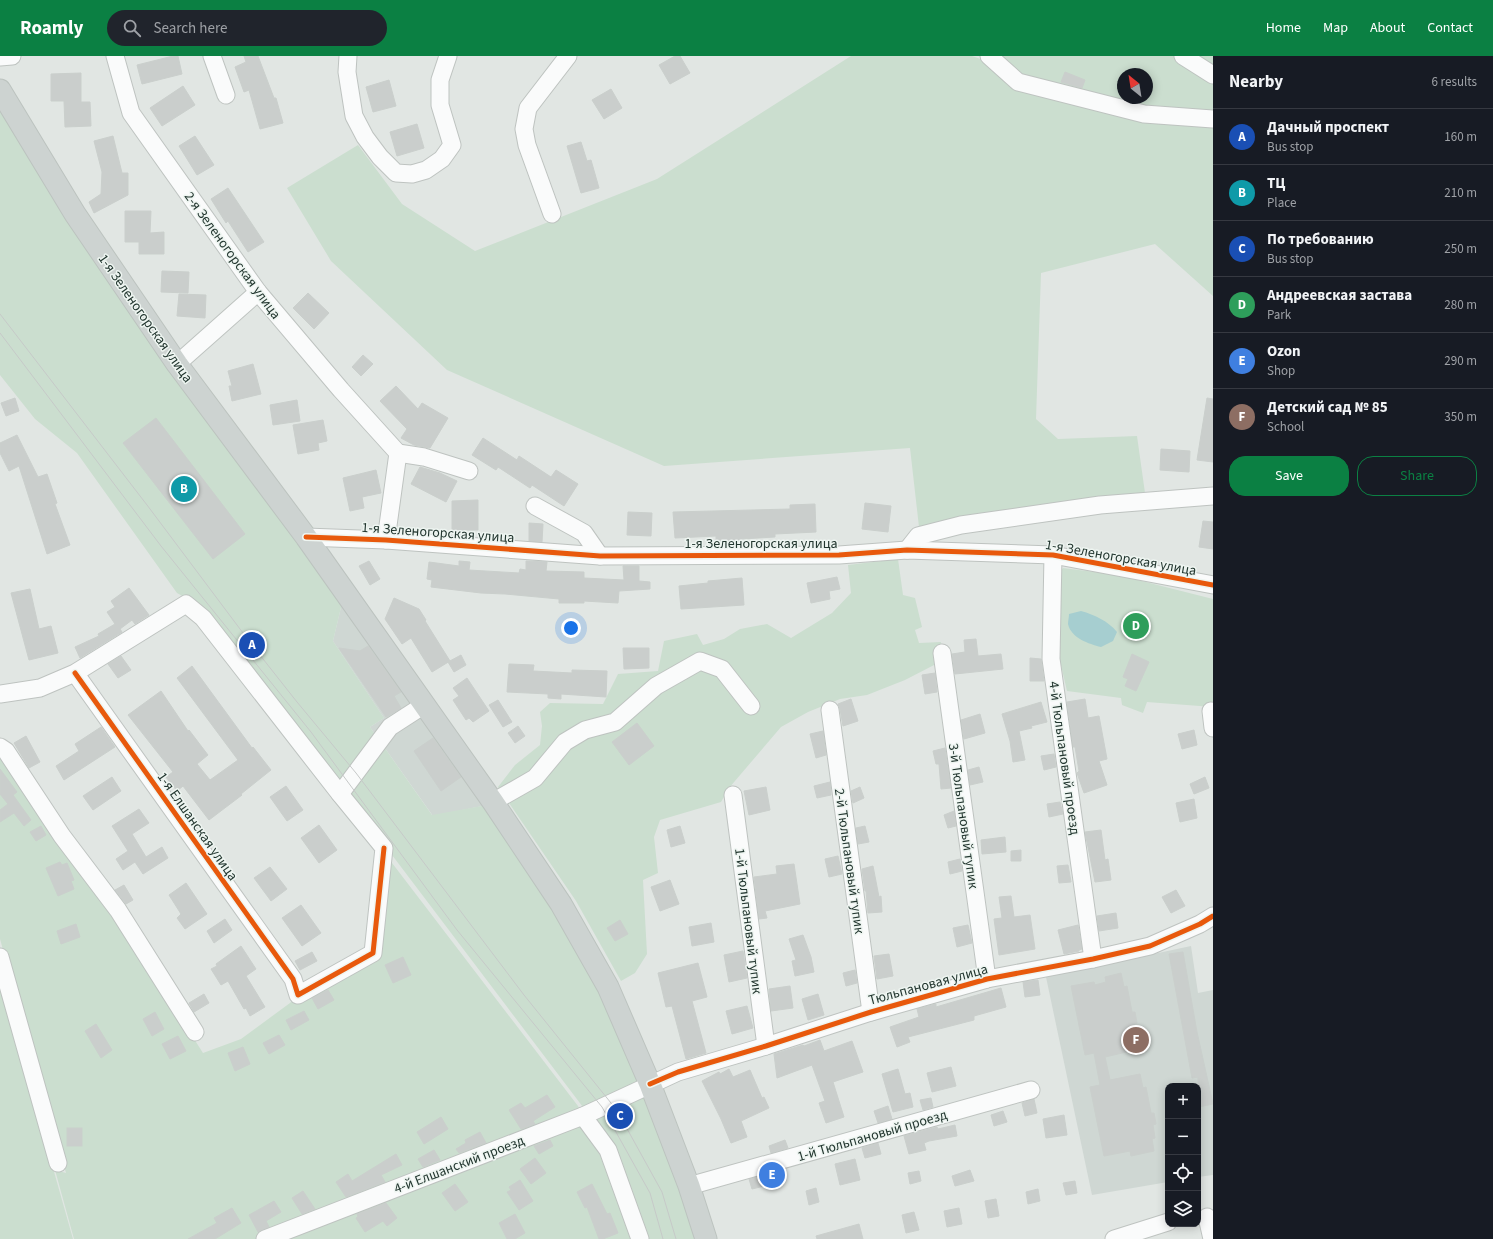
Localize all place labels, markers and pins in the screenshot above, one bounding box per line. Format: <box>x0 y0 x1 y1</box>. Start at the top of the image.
pin: B <box>171 474 197 504</box>
pin: D <box>1123 611 1149 641</box>
pin: A <box>239 630 265 660</box>
pin: F <box>1123 1025 1149 1055</box>
pin: C <box>607 1101 633 1131</box>
pin: E <box>759 1160 785 1190</box>

